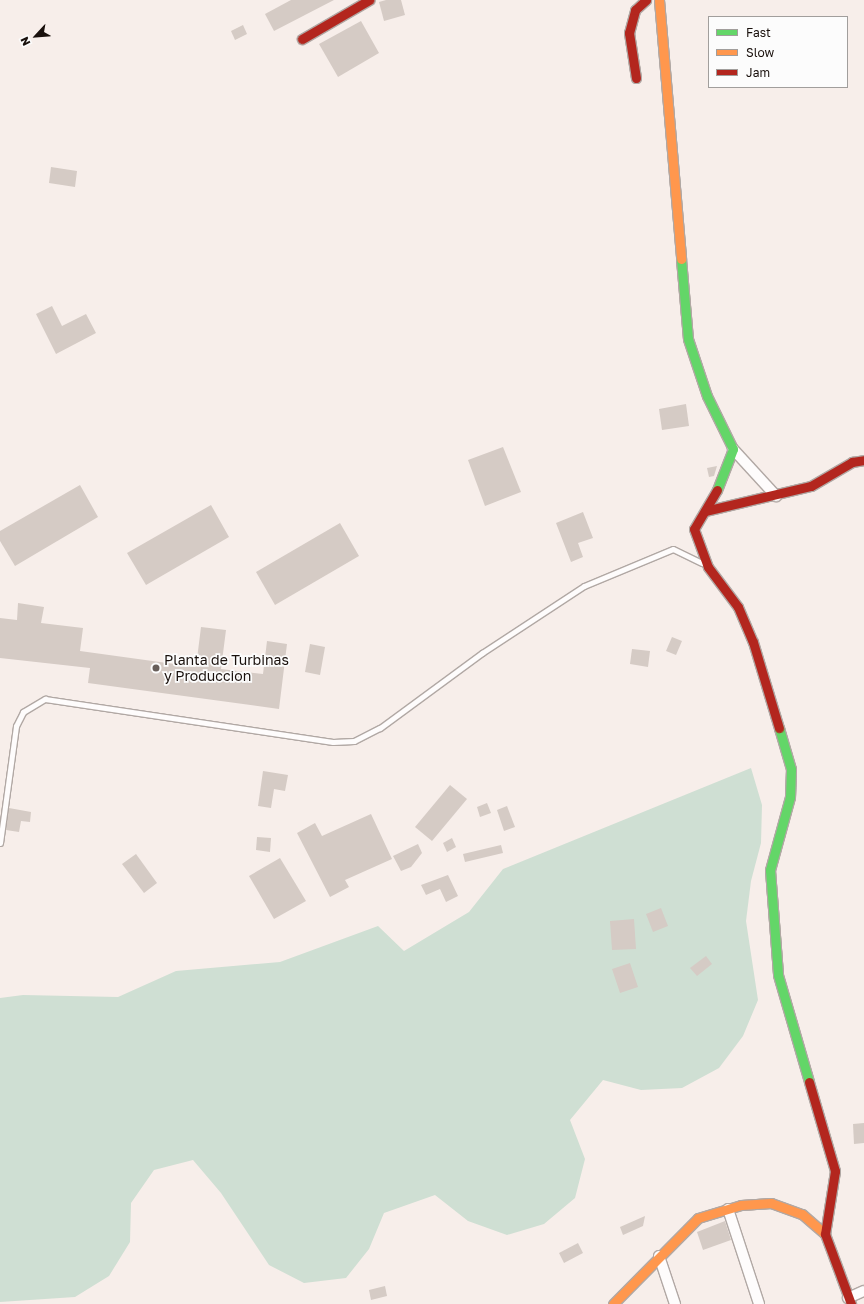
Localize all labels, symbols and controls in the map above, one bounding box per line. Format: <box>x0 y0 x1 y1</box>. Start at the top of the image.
north arrow <box>16 16 56 56</box>
legend <box>708 16 848 88</box>
text: Fast <box>746 25 771 40</box>
text: N <box>17 35 32 48</box>
text: Slow <box>746 45 774 60</box>
text: Jam <box>746 65 770 80</box>
place label: Planta de Turbinas y Produccion <box>164 652 289 684</box>
marker: Planta de Turbinas y Produccion <box>151 663 161 673</box>

